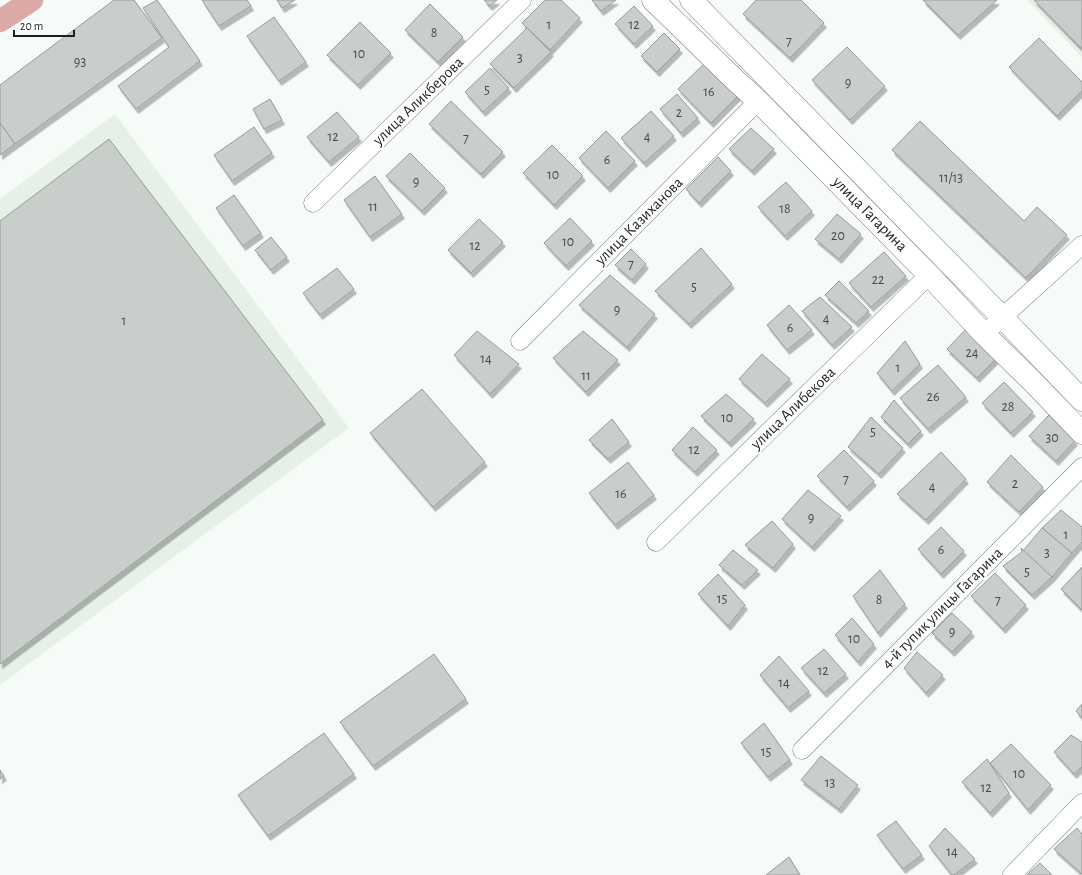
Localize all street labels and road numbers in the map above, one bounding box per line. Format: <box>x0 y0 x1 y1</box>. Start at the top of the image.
street label: улица Аликберова <box>369 54 467 149</box>
street label: улица Гагарина <box>828 173 910 255</box>
street label: улица Казиханова <box>591 174 687 269</box>
street label: улица Алибекова <box>747 364 839 454</box>
street label: 4-й тупик улицы Гагарина <box>878 544 1006 672</box>

